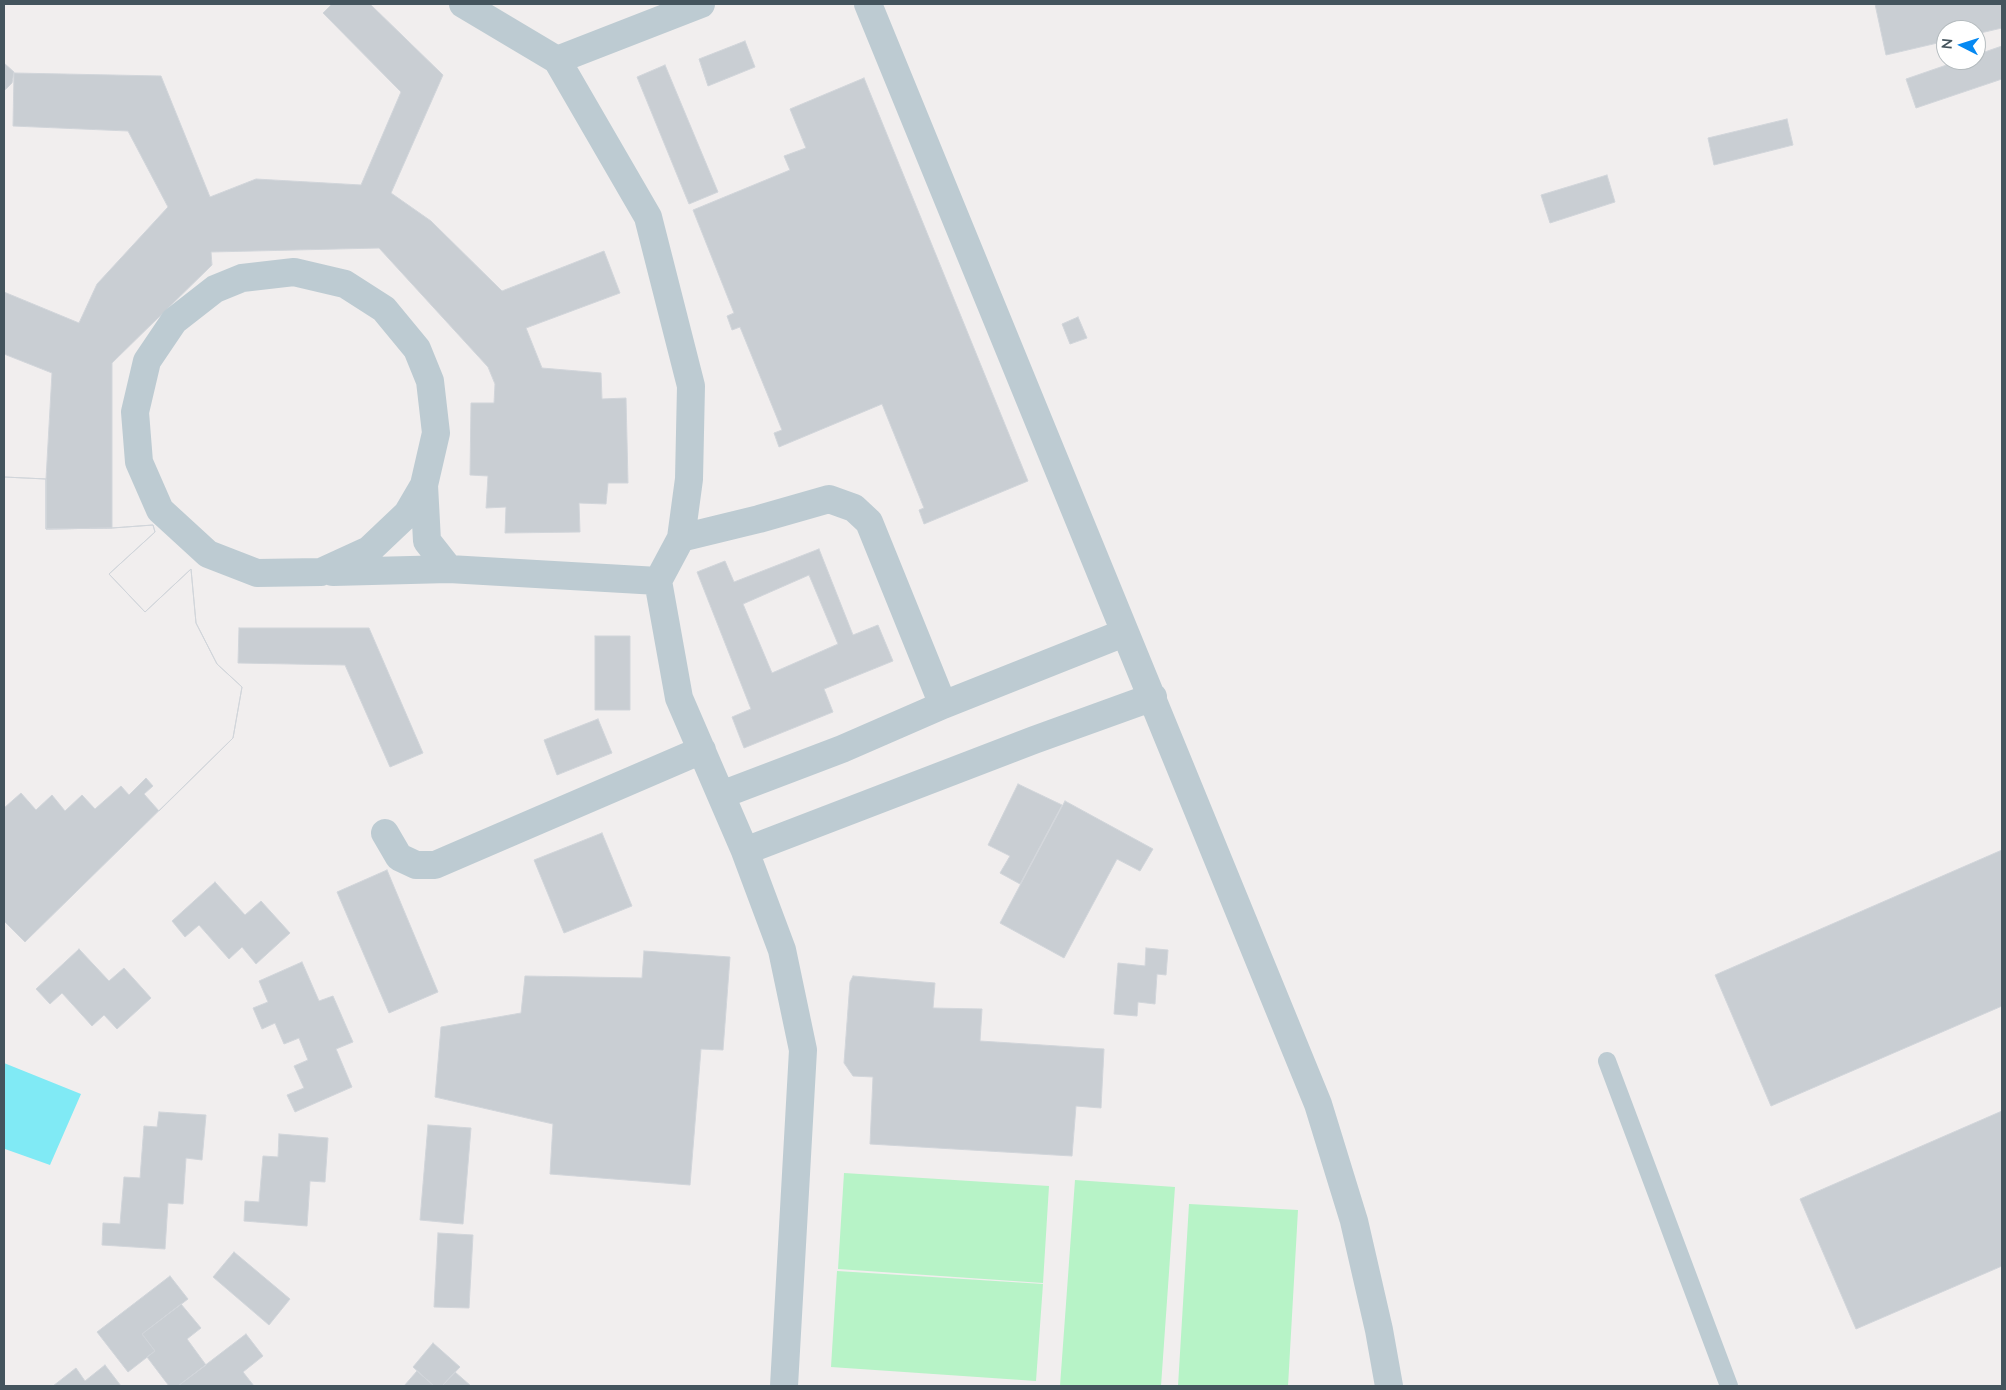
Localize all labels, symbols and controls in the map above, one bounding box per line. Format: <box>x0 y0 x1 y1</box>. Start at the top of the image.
north arrow <box>1936 20 1986 70</box>
text: N <box>1938 38 1955 50</box>

